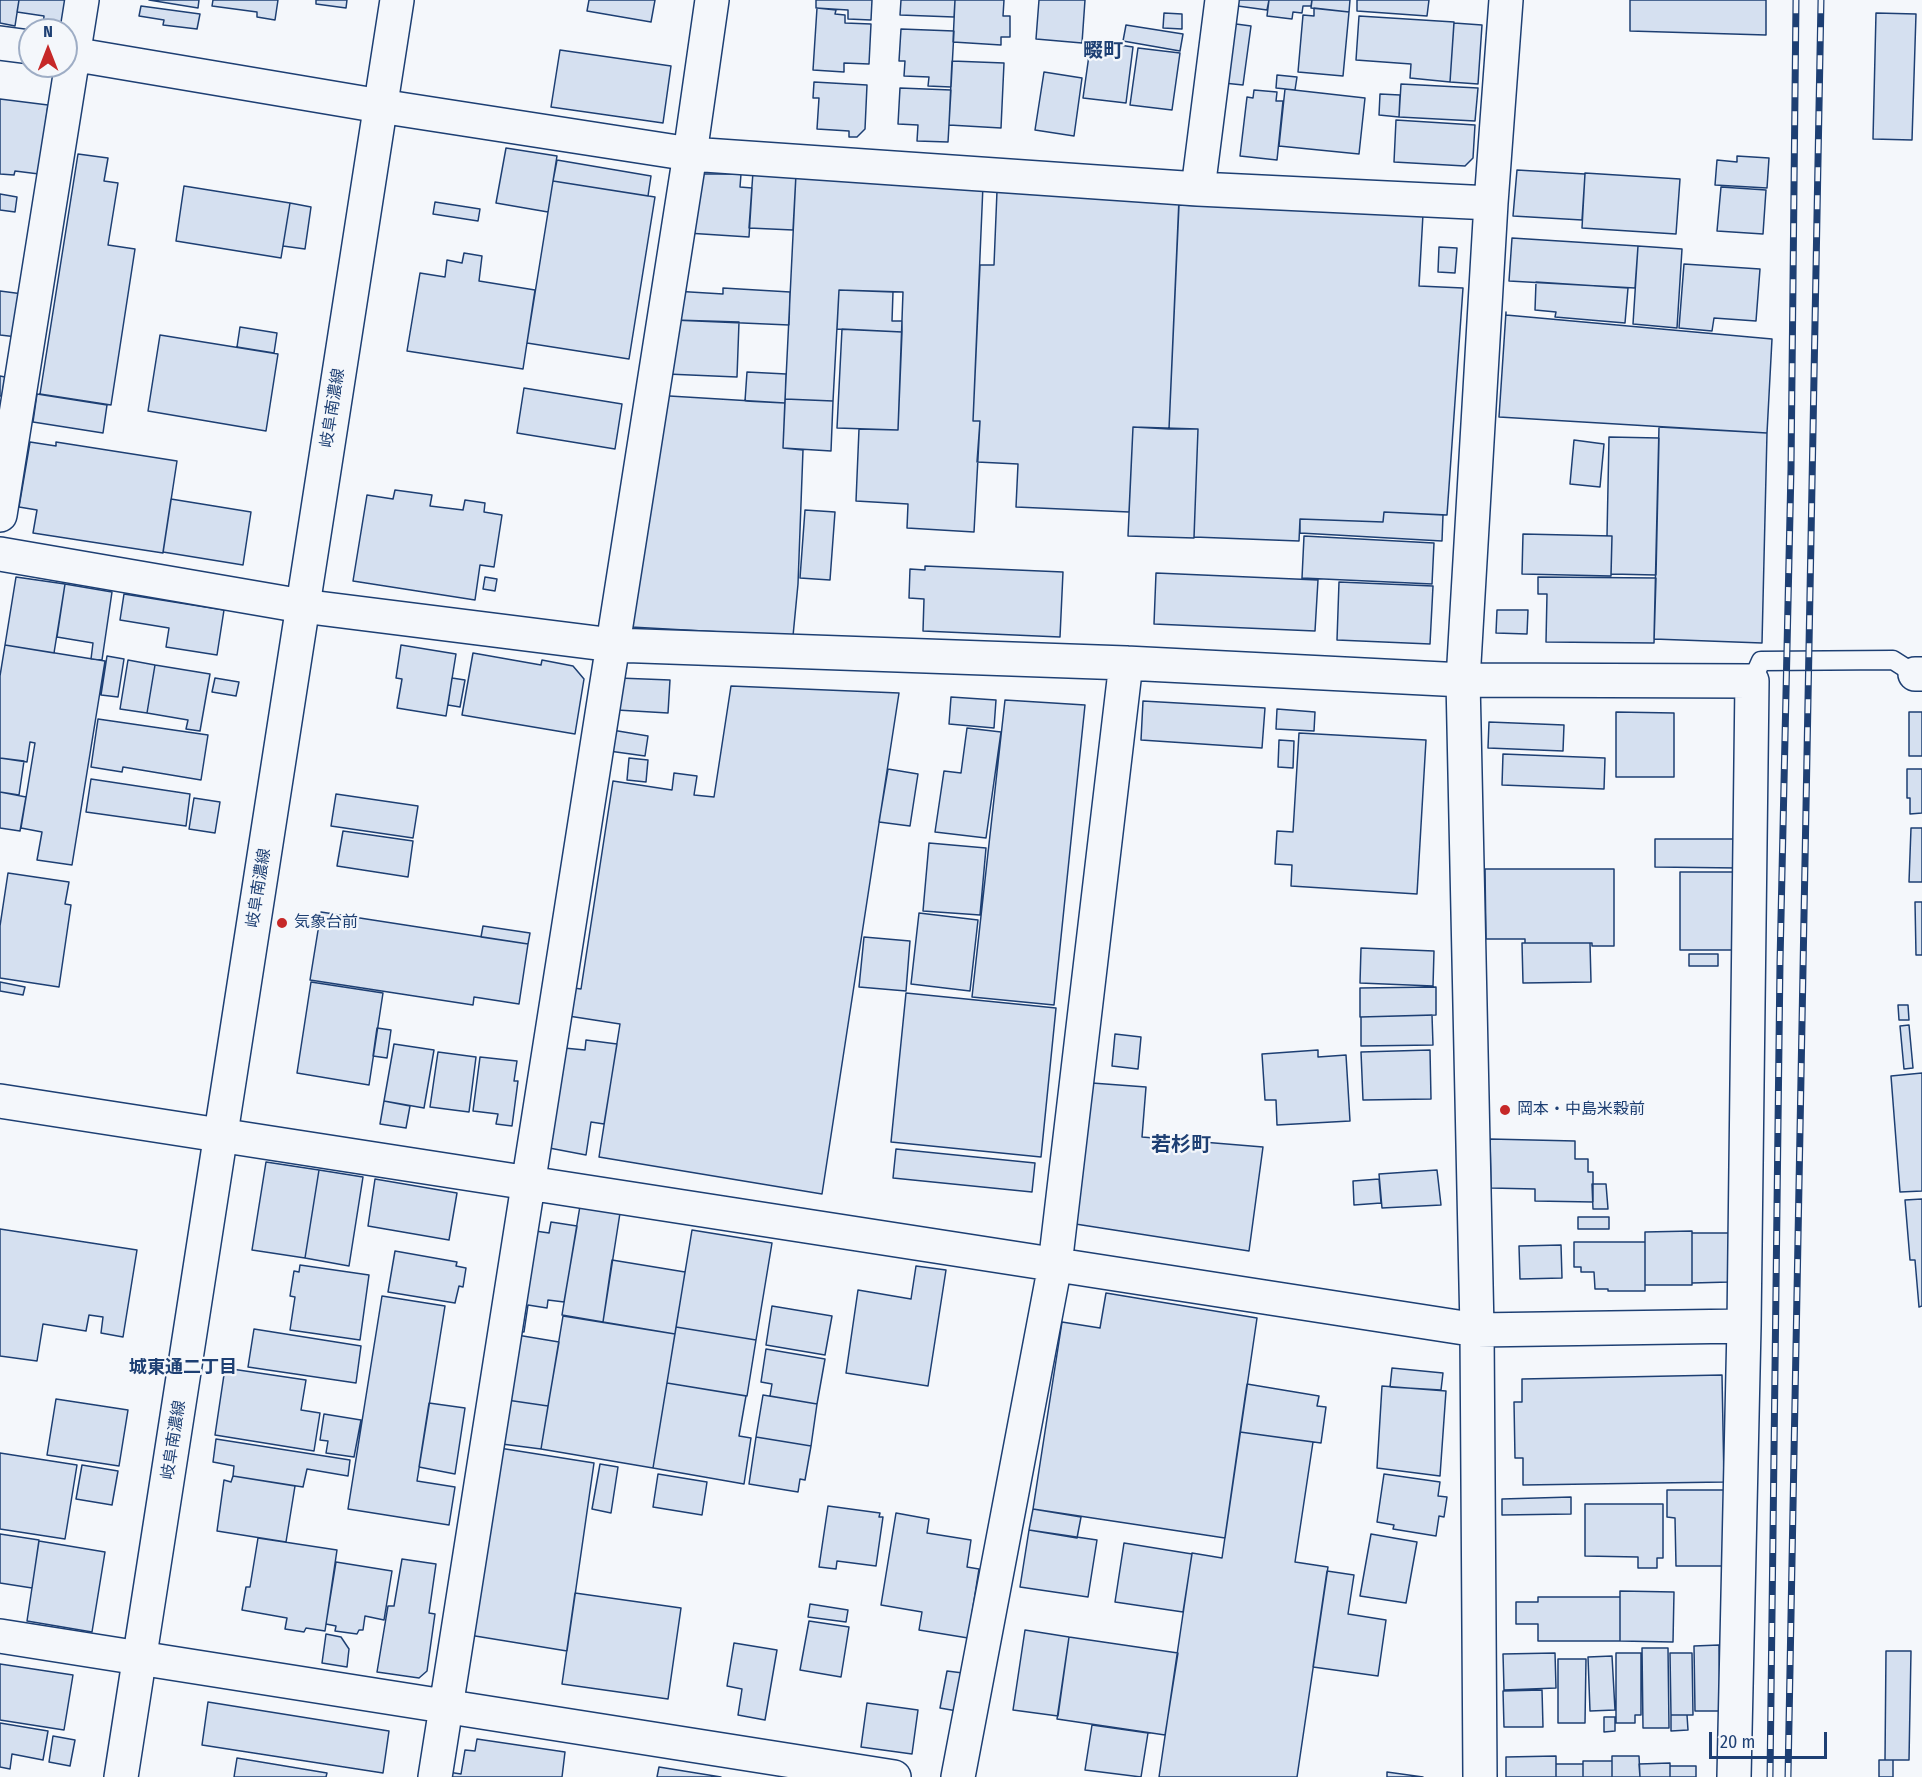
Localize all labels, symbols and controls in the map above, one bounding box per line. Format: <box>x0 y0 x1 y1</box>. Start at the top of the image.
north arrow <box>18 18 78 78</box>
text: N <box>43 22 53 41</box>
district label: 畷町 <box>1083 39 1123 63</box>
street label: 岐阜南濃線 <box>317 367 349 449</box>
street label: 岐阜南濃線 <box>243 847 275 929</box>
place label: 気象台前 <box>294 913 358 933</box>
marker: 気象台前 <box>275 916 289 930</box>
place label: 岡本・中島米穀前 <box>1517 1100 1645 1120</box>
marker: 岡本・中島米穀前 <box>1498 1103 1512 1117</box>
district label: 若杉町 <box>1151 1133 1211 1157</box>
district label: 城東通二丁目 <box>129 1357 237 1379</box>
street label: 岐阜南濃線 <box>158 1399 190 1481</box>
scale bar <box>1712 1720 1830 1758</box>
text: 20 m <box>1720 1731 1755 1753</box>

